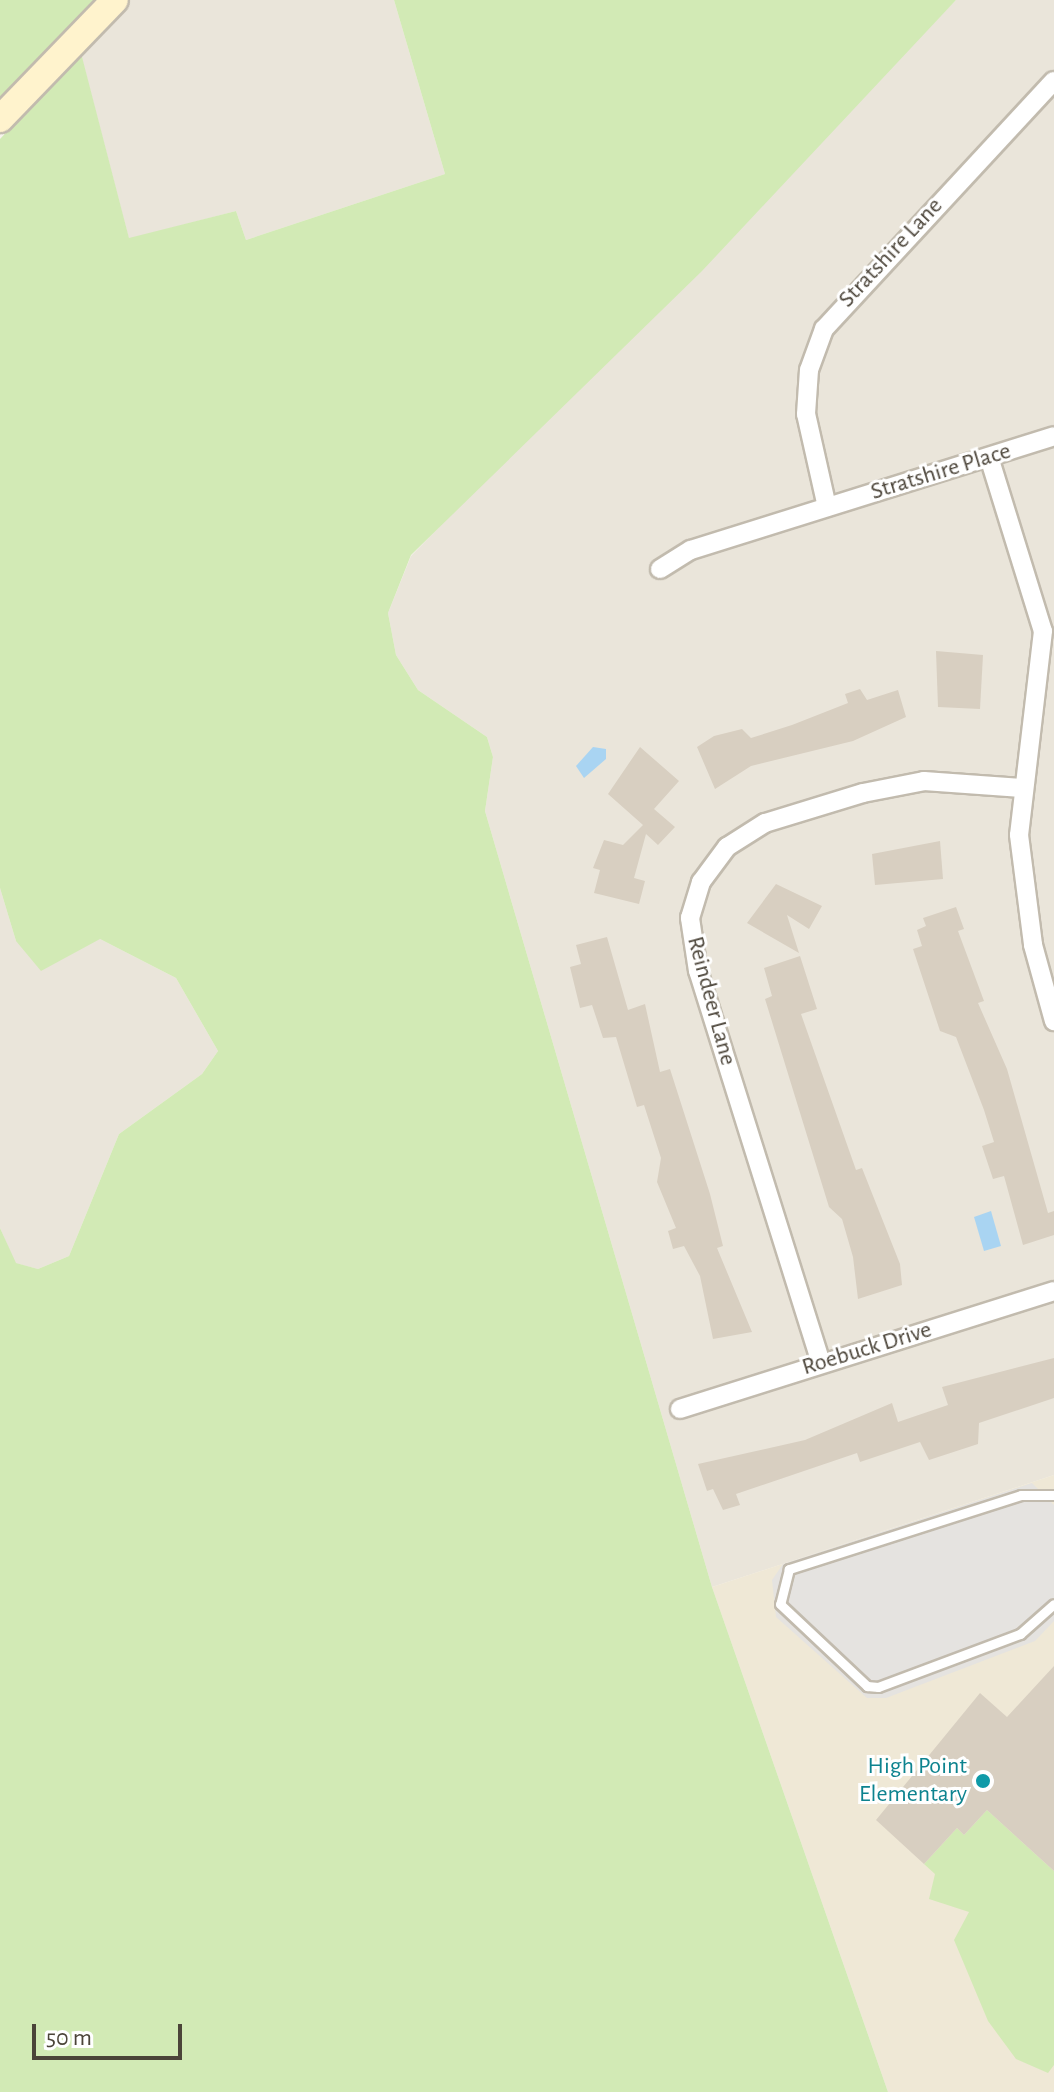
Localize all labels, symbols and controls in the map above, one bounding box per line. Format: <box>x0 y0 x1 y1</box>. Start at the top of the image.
street label: Stratshire Lane <box>833 192 949 314</box>
street label: Stratshire Place <box>867 437 1015 507</box>
street label: Reindeer Lane <box>680 933 742 1069</box>
street label: Roebuck Drive <box>799 1316 935 1382</box>
place label: High Point Elementary <box>859 1753 967 1809</box>
marker: High Point Elementary <box>974 1772 992 1790</box>
scale bar <box>36 2008 186 2058</box>
text: 50 m <box>46 2026 92 2050</box>

